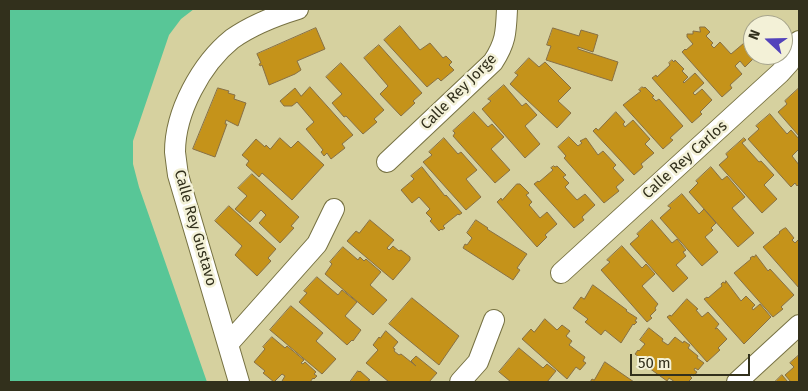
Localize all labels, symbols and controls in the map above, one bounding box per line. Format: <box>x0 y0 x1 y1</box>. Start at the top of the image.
north arrow <box>743 15 793 65</box>
text: N <box>745 27 764 42</box>
street label: Calle Rey Jorge <box>417 50 501 134</box>
street label: Calle Rey Carlos <box>639 117 731 203</box>
street label: Calle Rey Gustavo <box>170 168 220 288</box>
scale bar <box>633 344 753 376</box>
text: 50 m <box>638 354 671 372</box>

